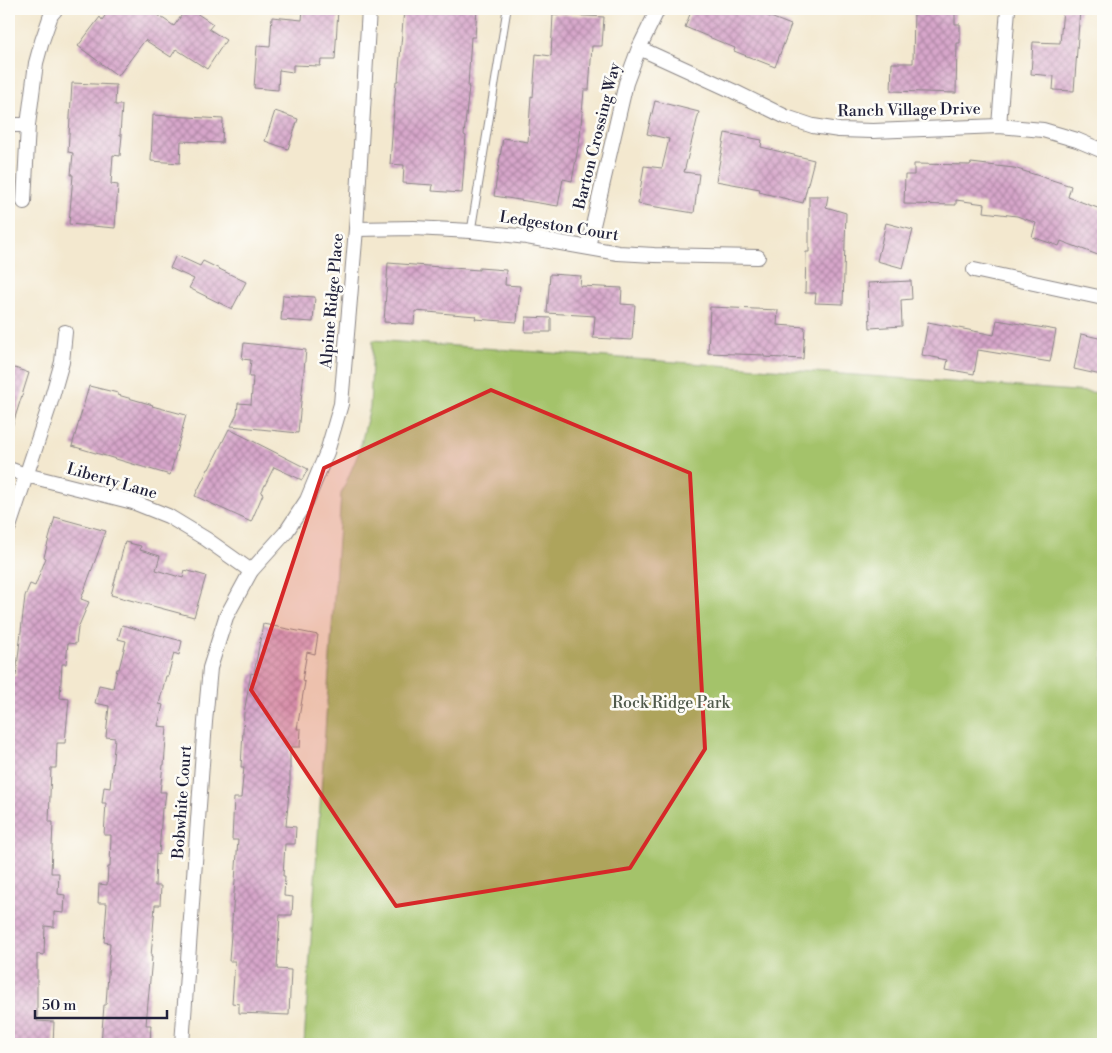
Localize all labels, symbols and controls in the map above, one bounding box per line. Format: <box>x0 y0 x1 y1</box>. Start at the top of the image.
street label: Barton Crossing Way <box>569 60 625 212</box>
street label: Ranch Village Drive <box>837 99 981 121</box>
street label: Ledgeston Court <box>498 207 620 245</box>
street label: Alpine Ridge Place <box>316 232 348 371</box>
street label: Liberty Lane <box>64 459 160 503</box>
park label: Rock Ridge Park <box>612 693 732 713</box>
street label: Bobwhite Court <box>168 744 196 860</box>
scale bar <box>35 988 168 1020</box>
text: 50 m <box>42 996 76 1015</box>

